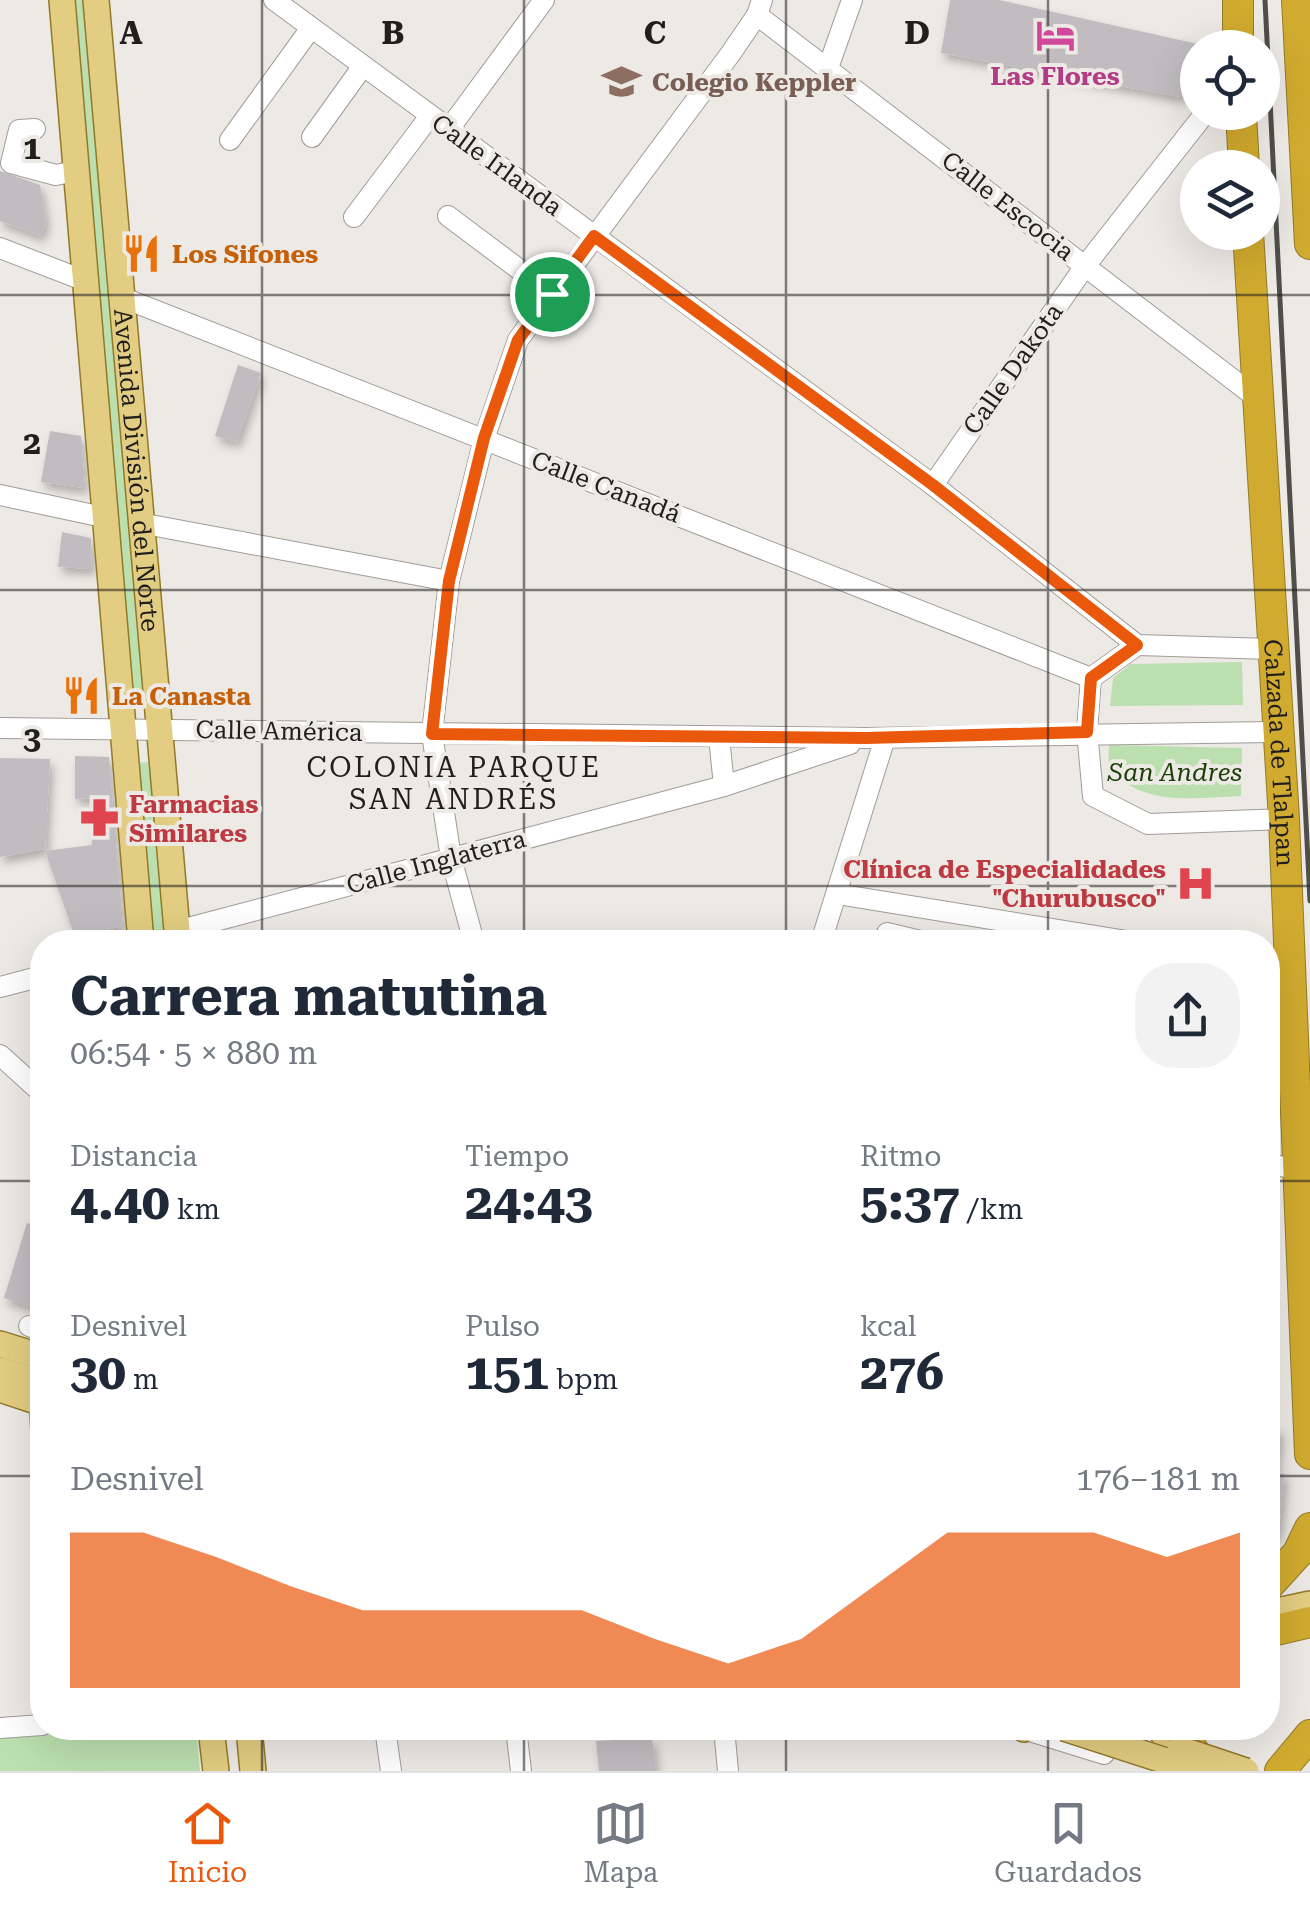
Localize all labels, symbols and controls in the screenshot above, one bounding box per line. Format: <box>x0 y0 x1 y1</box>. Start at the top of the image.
text: A <box>119 14 143 52</box>
text: B <box>381 14 405 52</box>
text: C <box>644 14 666 52</box>
text: D <box>904 14 930 52</box>
hotel icon: Las Flores <box>1034 14 1076 56</box>
map controls <box>1180 30 1280 250</box>
button: locate <box>1180 30 1280 130</box>
school or university icon: Colegio Keppler <box>601 61 643 103</box>
place label: Las Flores <box>990 62 1120 91</box>
place label: Colegio Keppler <box>652 68 856 97</box>
street label: Calle Irlanda <box>426 108 568 222</box>
text: 1 <box>23 129 41 167</box>
street label: Calle Escocia <box>936 145 1080 267</box>
button: layers <box>1180 150 1280 250</box>
restaurant icon: Los Sifones <box>121 233 163 275</box>
place label: Los Sifones <box>172 240 318 269</box>
pin <box>510 252 595 337</box>
icon: arrive <box>525 267 580 322</box>
street label: Calle Dakota <box>957 298 1069 440</box>
street label: Avenida División del Norte <box>108 307 165 633</box>
text: 2 <box>23 424 41 462</box>
street label: Calle Canadá <box>527 445 685 529</box>
street label: Calzada de Tlalpan <box>1259 638 1300 867</box>
restaurant icon: La Canasta <box>61 675 103 717</box>
place label: La Canasta <box>112 682 251 711</box>
street label: Calle América <box>195 715 363 747</box>
text: 3 <box>23 719 41 757</box>
district label: COLONIA PARQUE SAN ANDRÉS <box>307 751 601 816</box>
park label: San Andres <box>1107 758 1242 787</box>
place label: Farmacias Similares <box>129 790 258 848</box>
pharmacy icon: Farmacias Similares <box>78 797 120 839</box>
street label: Calle Inglaterra <box>343 824 529 900</box>
place label: Clínica de Especialidades "Churubusco" <box>843 855 1166 913</box>
hospital icon: Clínica de Especialidades "Churubusco" <box>1175 862 1217 904</box>
button: share <box>1135 963 1240 1068</box>
text: Carrera matutina <box>70 964 547 1028</box>
text: 06:54 · 5 × 880 m <box>70 1034 317 1072</box>
text: Distancia <box>70 1140 197 1173</box>
text: Tiempo <box>465 1140 569 1173</box>
text: Ritmo <box>860 1140 942 1173</box>
text: 4.40 <box>70 1173 170 1231</box>
text: 24:43 <box>465 1173 593 1231</box>
text: 5:37 <box>860 1173 960 1231</box>
text: km <box>170 1193 220 1226</box>
text: /km <box>960 1193 1023 1226</box>
text: Desnivel <box>70 1310 187 1343</box>
text: Pulso <box>465 1310 540 1343</box>
text: kcal <box>860 1310 916 1343</box>
text: 30 <box>70 1343 126 1401</box>
text: 151 <box>465 1343 549 1401</box>
text: 276 <box>860 1343 944 1401</box>
text: m <box>126 1363 159 1396</box>
text: bpm <box>549 1363 618 1396</box>
text: Desnivel <box>70 1460 204 1498</box>
text: 176–181 m <box>1076 1460 1240 1498</box>
tab: Inicio <box>168 1796 247 1889</box>
tab: Mapa <box>583 1796 658 1889</box>
tab: Guardados <box>994 1796 1142 1889</box>

